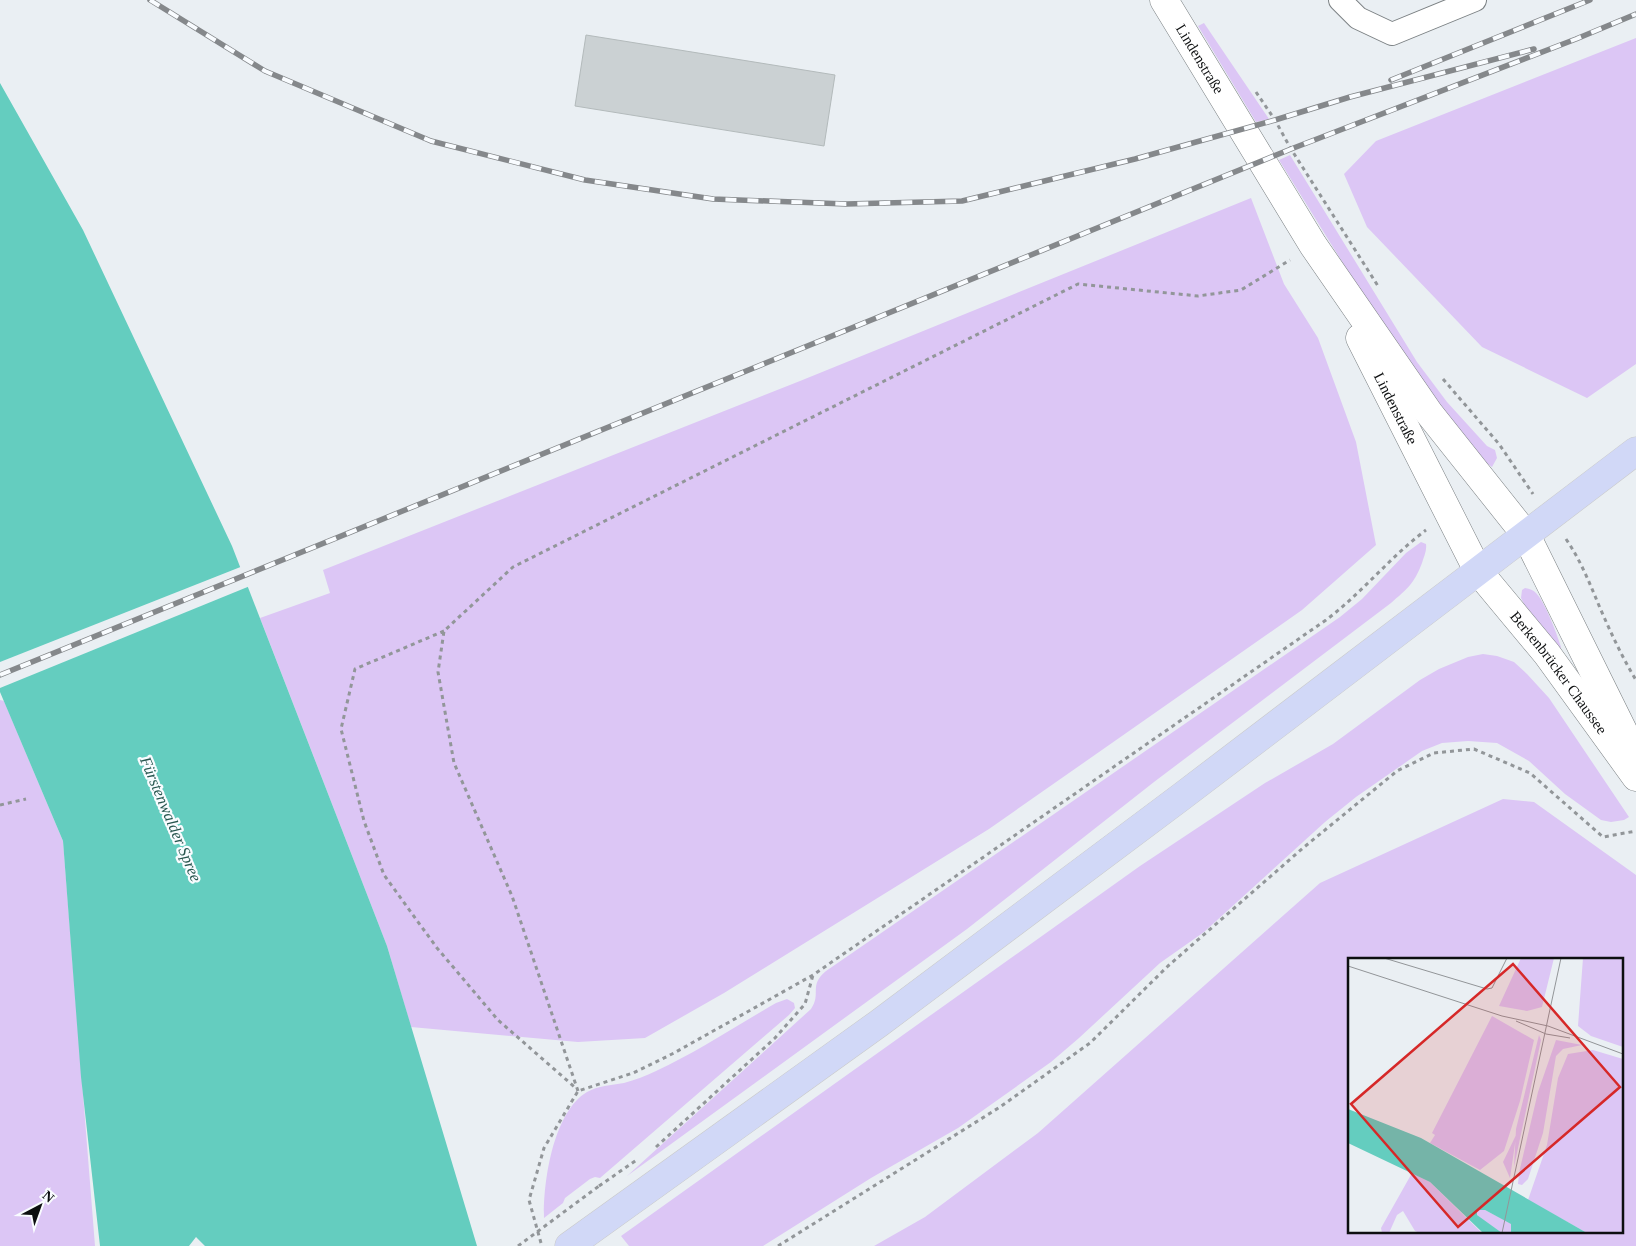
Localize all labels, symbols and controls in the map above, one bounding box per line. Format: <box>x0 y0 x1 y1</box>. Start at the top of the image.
street label: Lindenstraße <box>1173 21 1227 97</box>
street label: Lindenstraße <box>1371 370 1421 447</box>
street label: Berkenbrücker Chaussee <box>1507 608 1610 737</box>
water label: Fürstenwalder Spree <box>136 753 205 884</box>
inset map <box>1348 958 1624 1234</box>
north arrow <box>15 1181 65 1231</box>
text: N <box>39 1188 57 1206</box>

